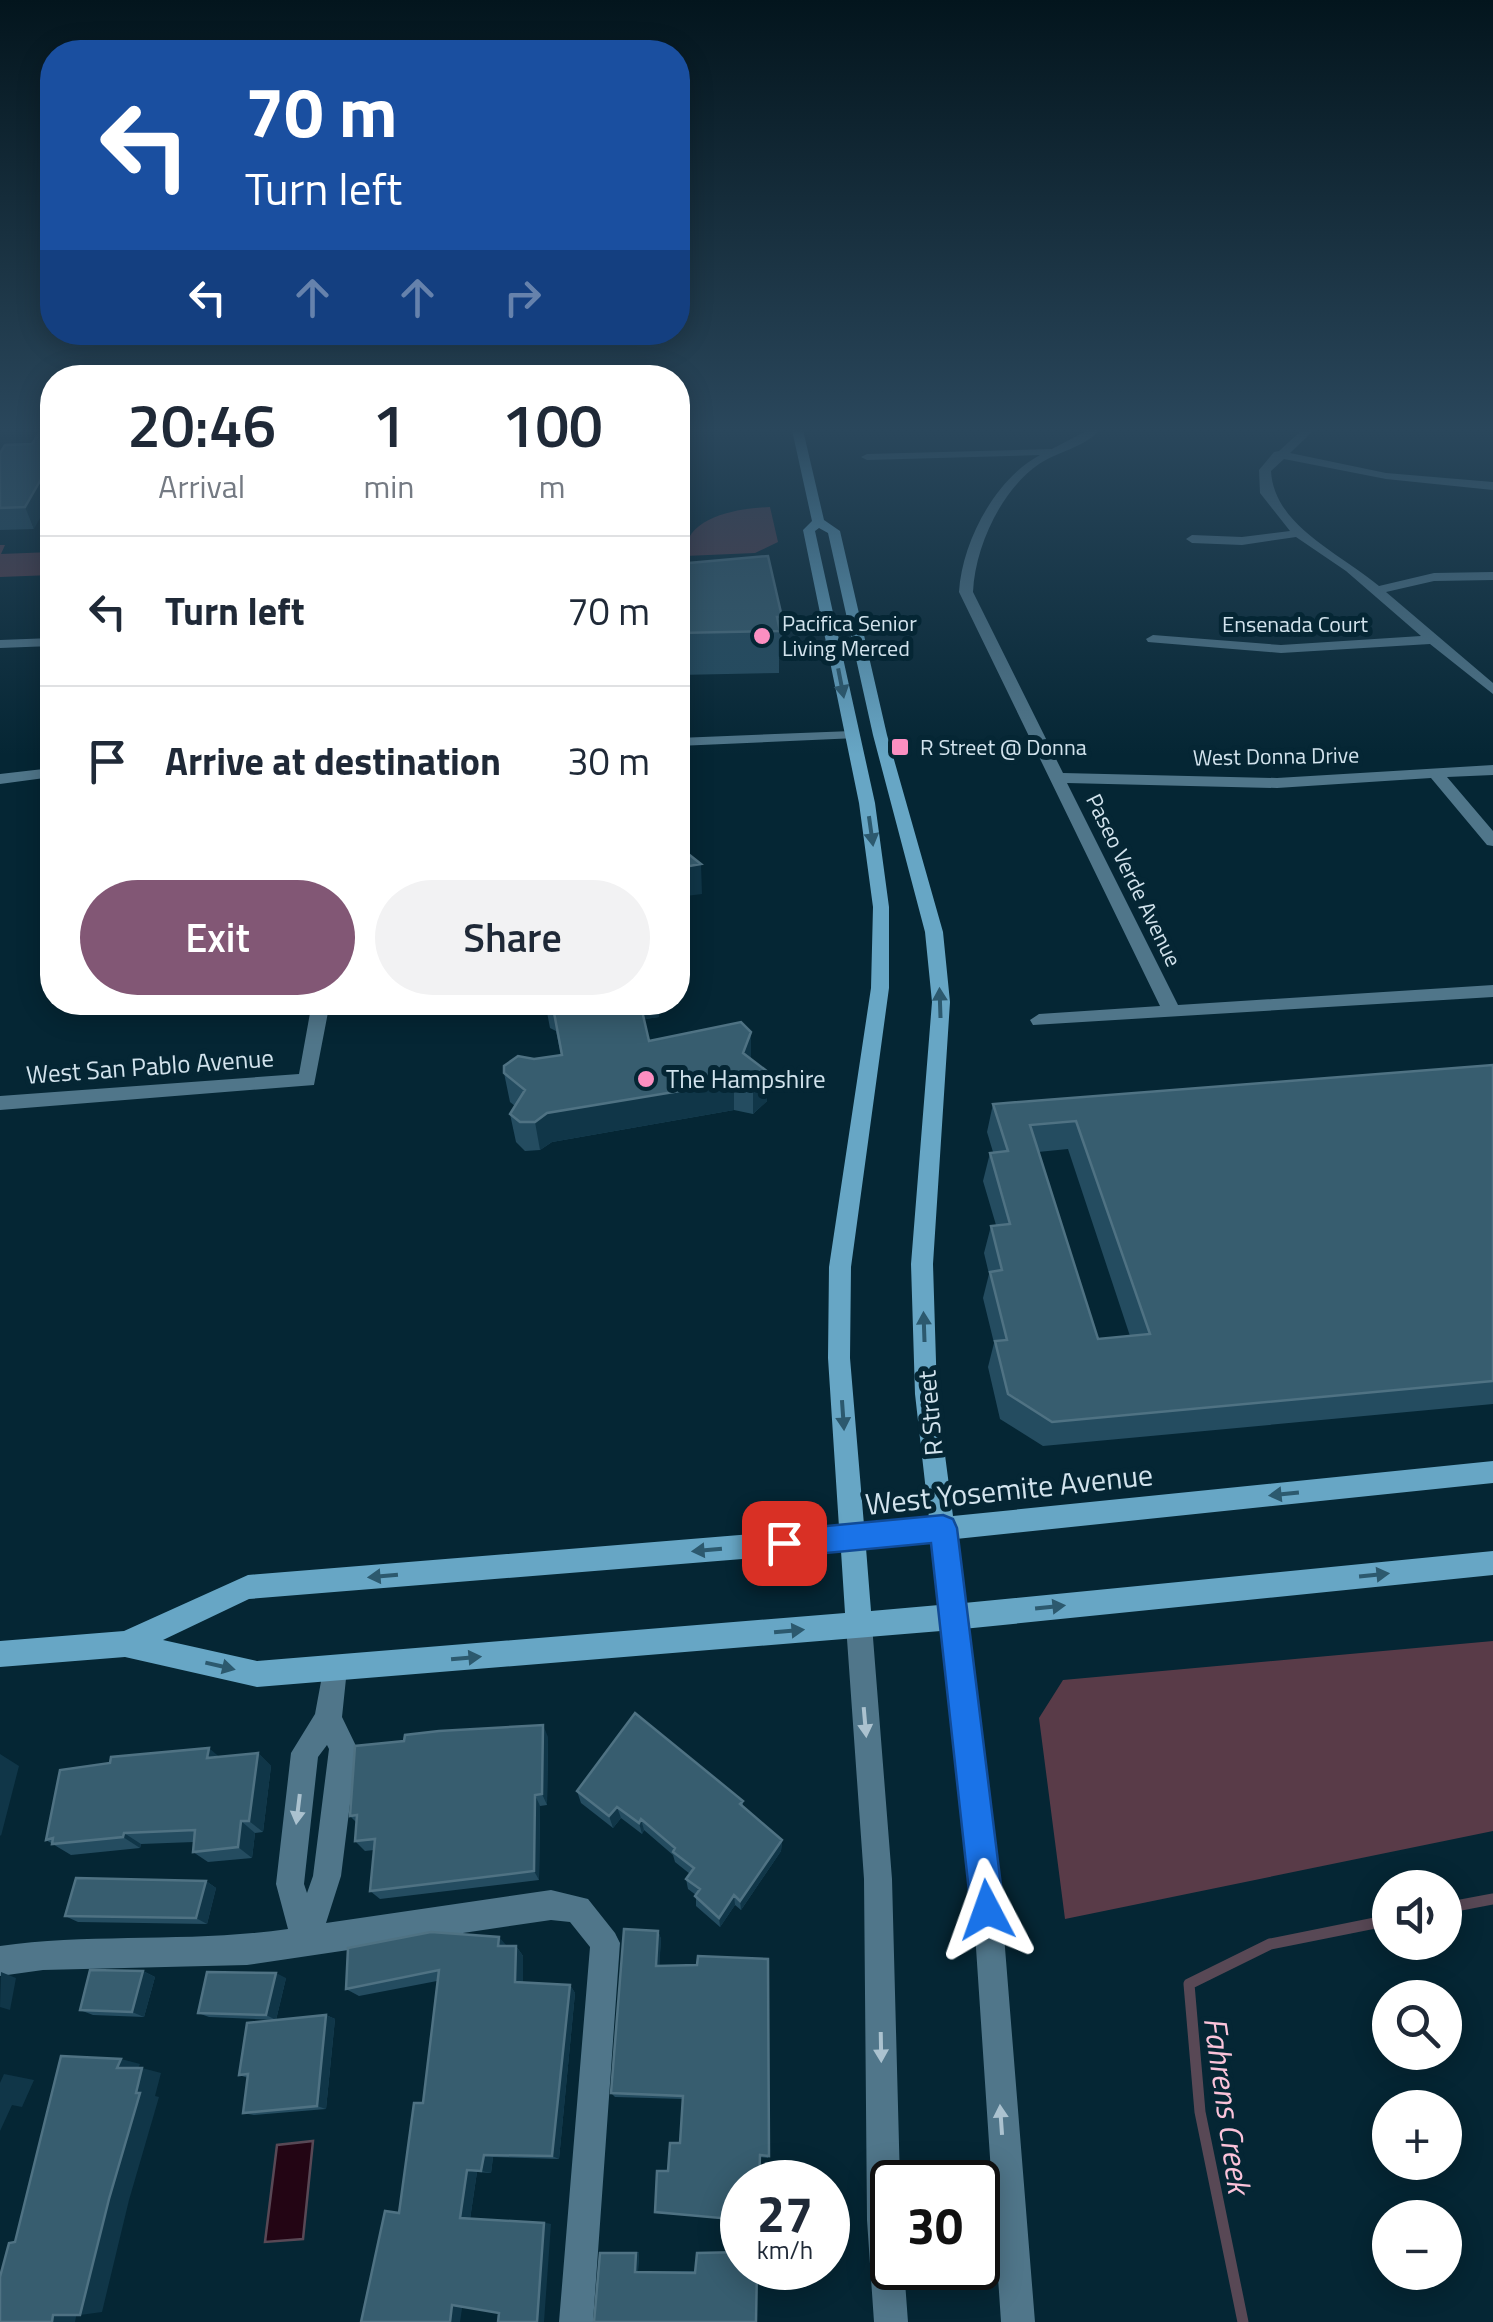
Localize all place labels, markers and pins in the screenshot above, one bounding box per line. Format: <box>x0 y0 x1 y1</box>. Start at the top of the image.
place label: Pacifica Senior Living Merced <box>782 606 917 665</box>
marker: Pacifica Senior Living Merced <box>751 625 773 647</box>
place label: R Street @ Donna <box>920 730 1087 764</box>
marker: R Street @ Donna <box>889 736 911 758</box>
place label: The Hampshire <box>666 1060 826 1098</box>
marker: The Hampshire <box>635 1068 657 1090</box>
pin <box>742 1501 827 1586</box>

